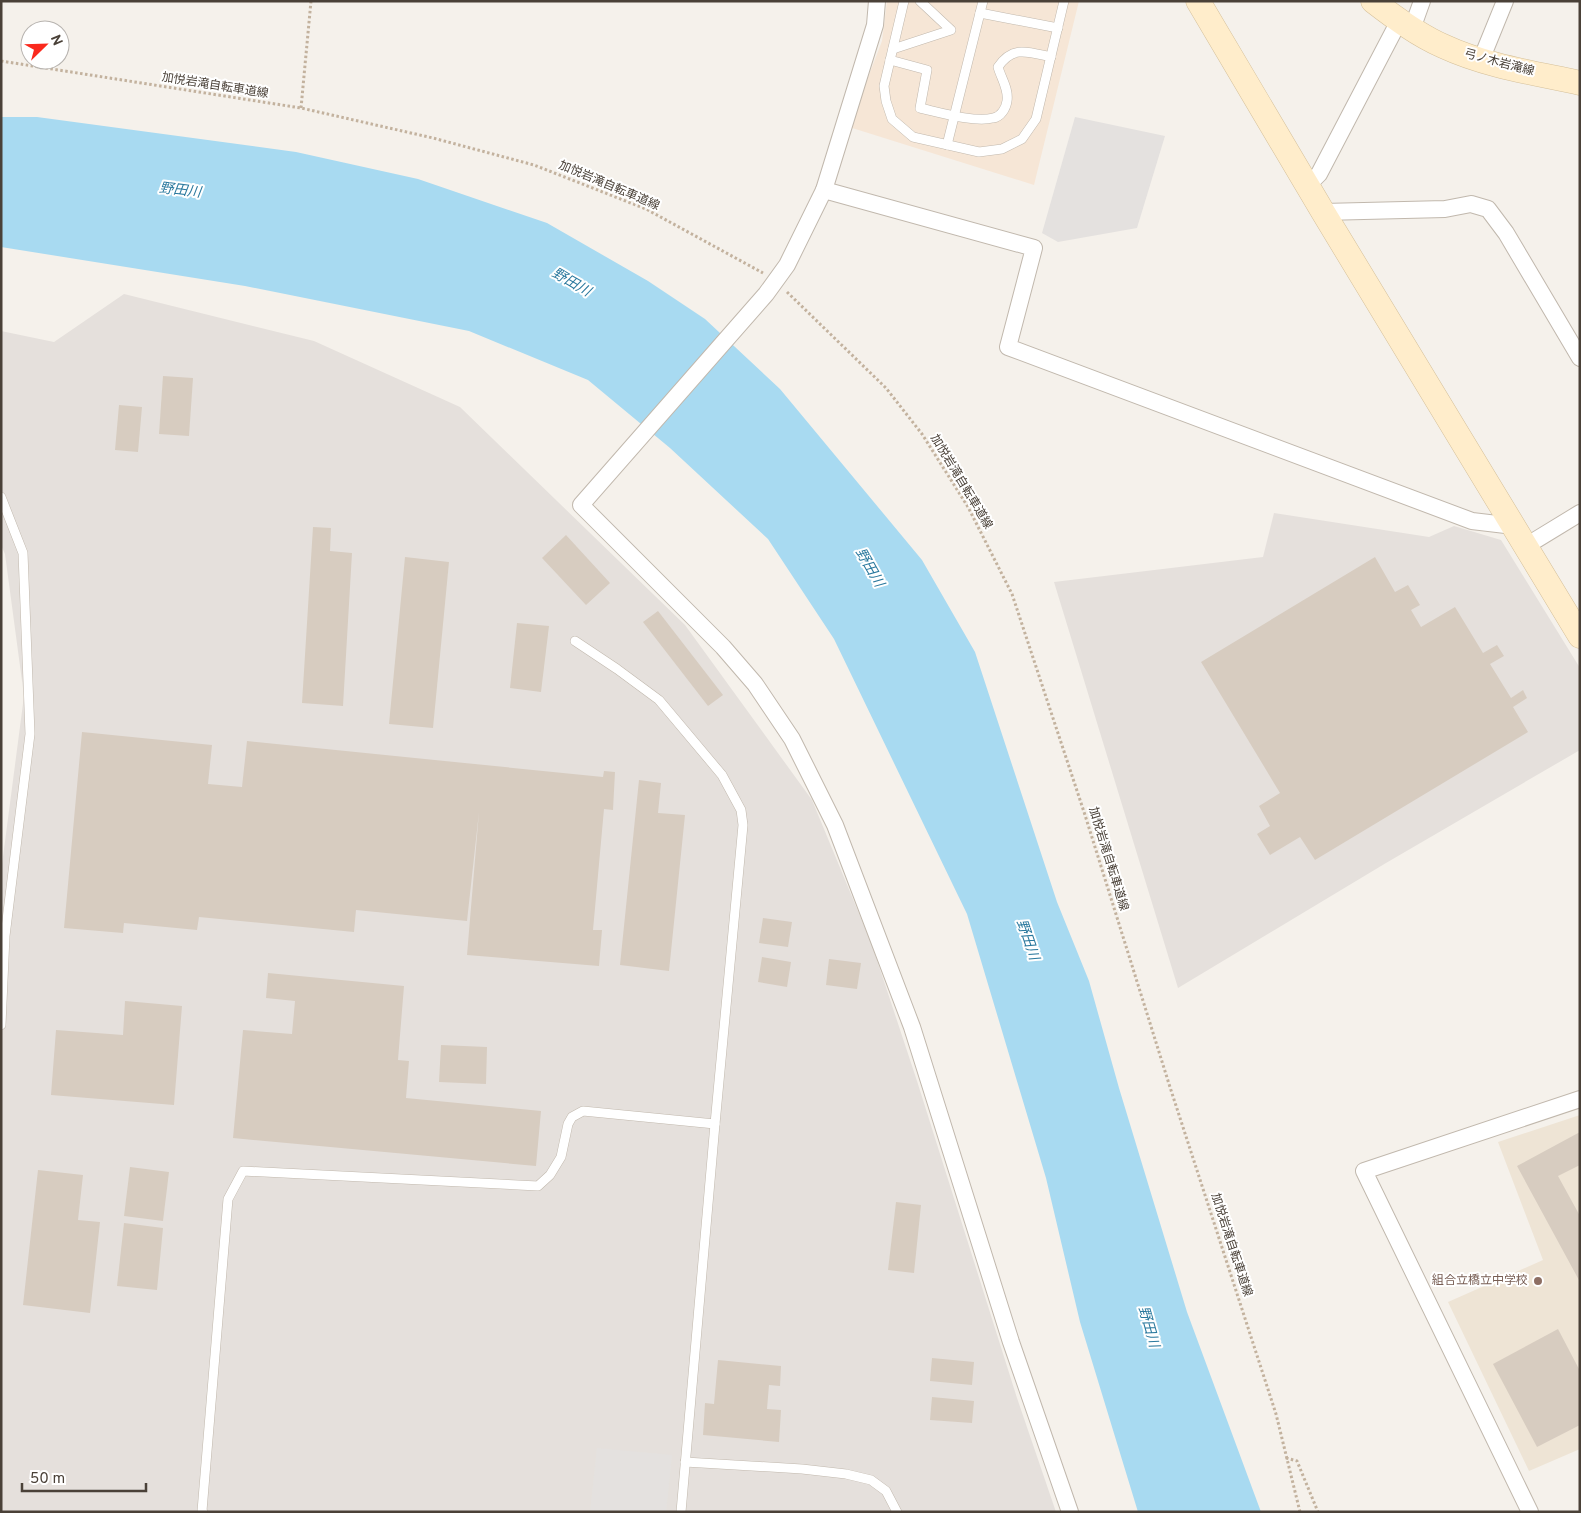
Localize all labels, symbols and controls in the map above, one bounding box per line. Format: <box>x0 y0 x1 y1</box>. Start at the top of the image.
north arrow <box>20 20 70 70</box>
text: N <box>46 33 65 48</box>
street label: 弓ノ木岩滝線 <box>1462 46 1536 80</box>
street label: 加悦岩滝自転車道線 <box>160 70 270 102</box>
street label: 加悦岩滝自転車道線 <box>556 158 662 214</box>
water label: 野田川 <box>158 180 204 202</box>
water label: 野田川 <box>549 265 595 302</box>
street label: 加悦岩滝自転車道線 <box>926 432 996 532</box>
water label: 野田川 <box>851 546 888 592</box>
street label: 加悦岩滝自転車道線 <box>1085 805 1131 913</box>
water label: 野田川 <box>1012 917 1043 965</box>
street label: 加悦岩滝自転車道線 <box>1207 1191 1255 1299</box>
place label: 組合立橋立中学校 <box>1432 1273 1528 1289</box>
marker: 組合立橋立中学校 <box>1532 1275 1544 1287</box>
water label: 野田川 <box>1134 1304 1163 1351</box>
scale bar <box>22 1460 146 1492</box>
text: 50 m <box>30 1470 65 1489</box>

